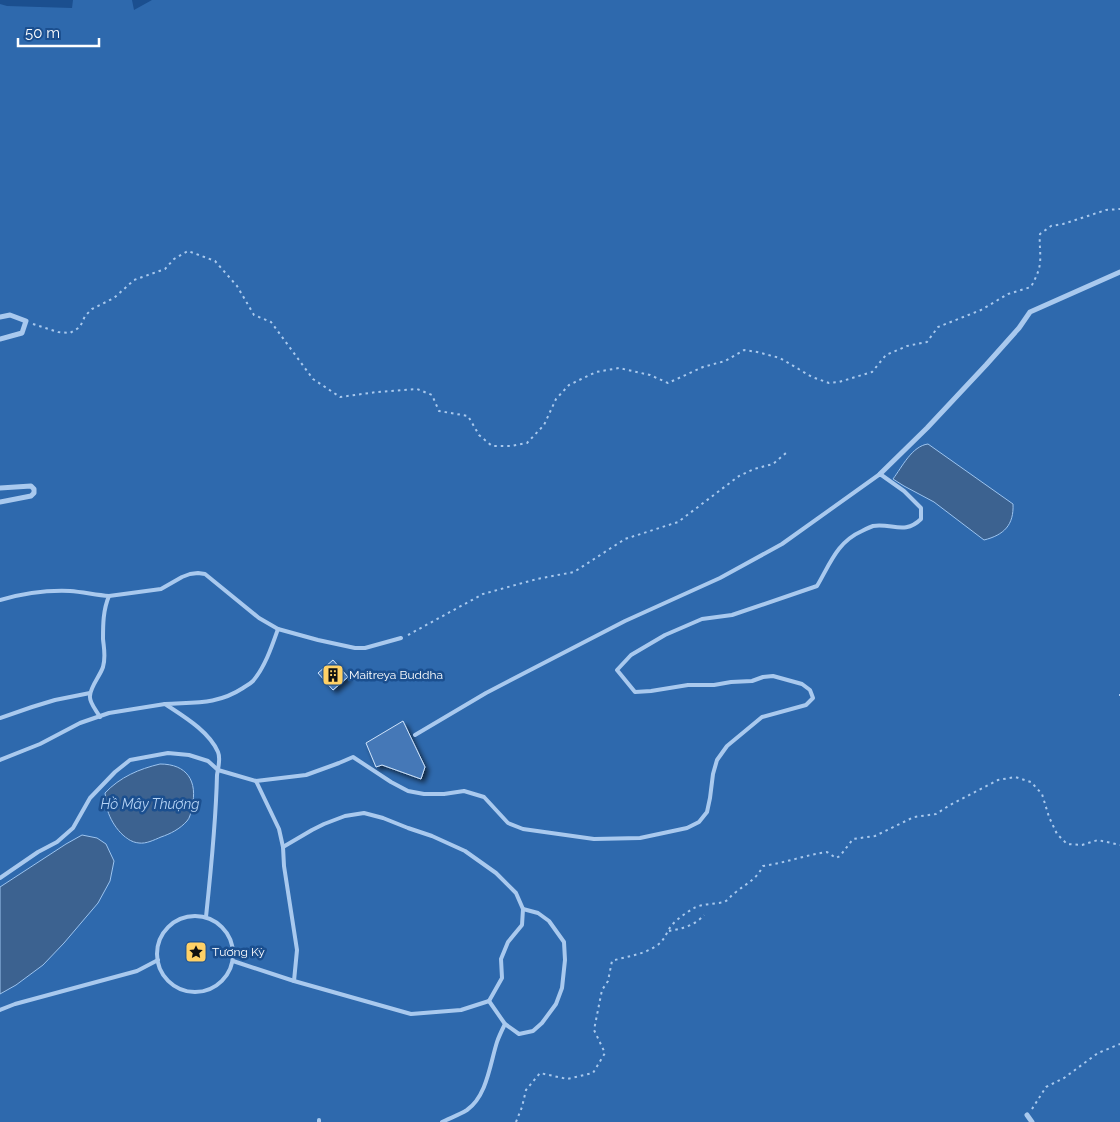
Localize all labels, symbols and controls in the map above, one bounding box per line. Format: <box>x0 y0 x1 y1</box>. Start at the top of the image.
scale bar <box>18 15 99 47</box>
text: 50 m <box>25 24 60 42</box>
building icon: Maitreya Buddha <box>321 663 345 687</box>
place label: Maitreya Buddha <box>349 668 443 682</box>
water label: Hồ Mây Thượng <box>100 796 200 812</box>
place icon: Tương Kỳ <box>184 940 208 964</box>
place label: Tương Kỳ <box>212 945 265 959</box>

